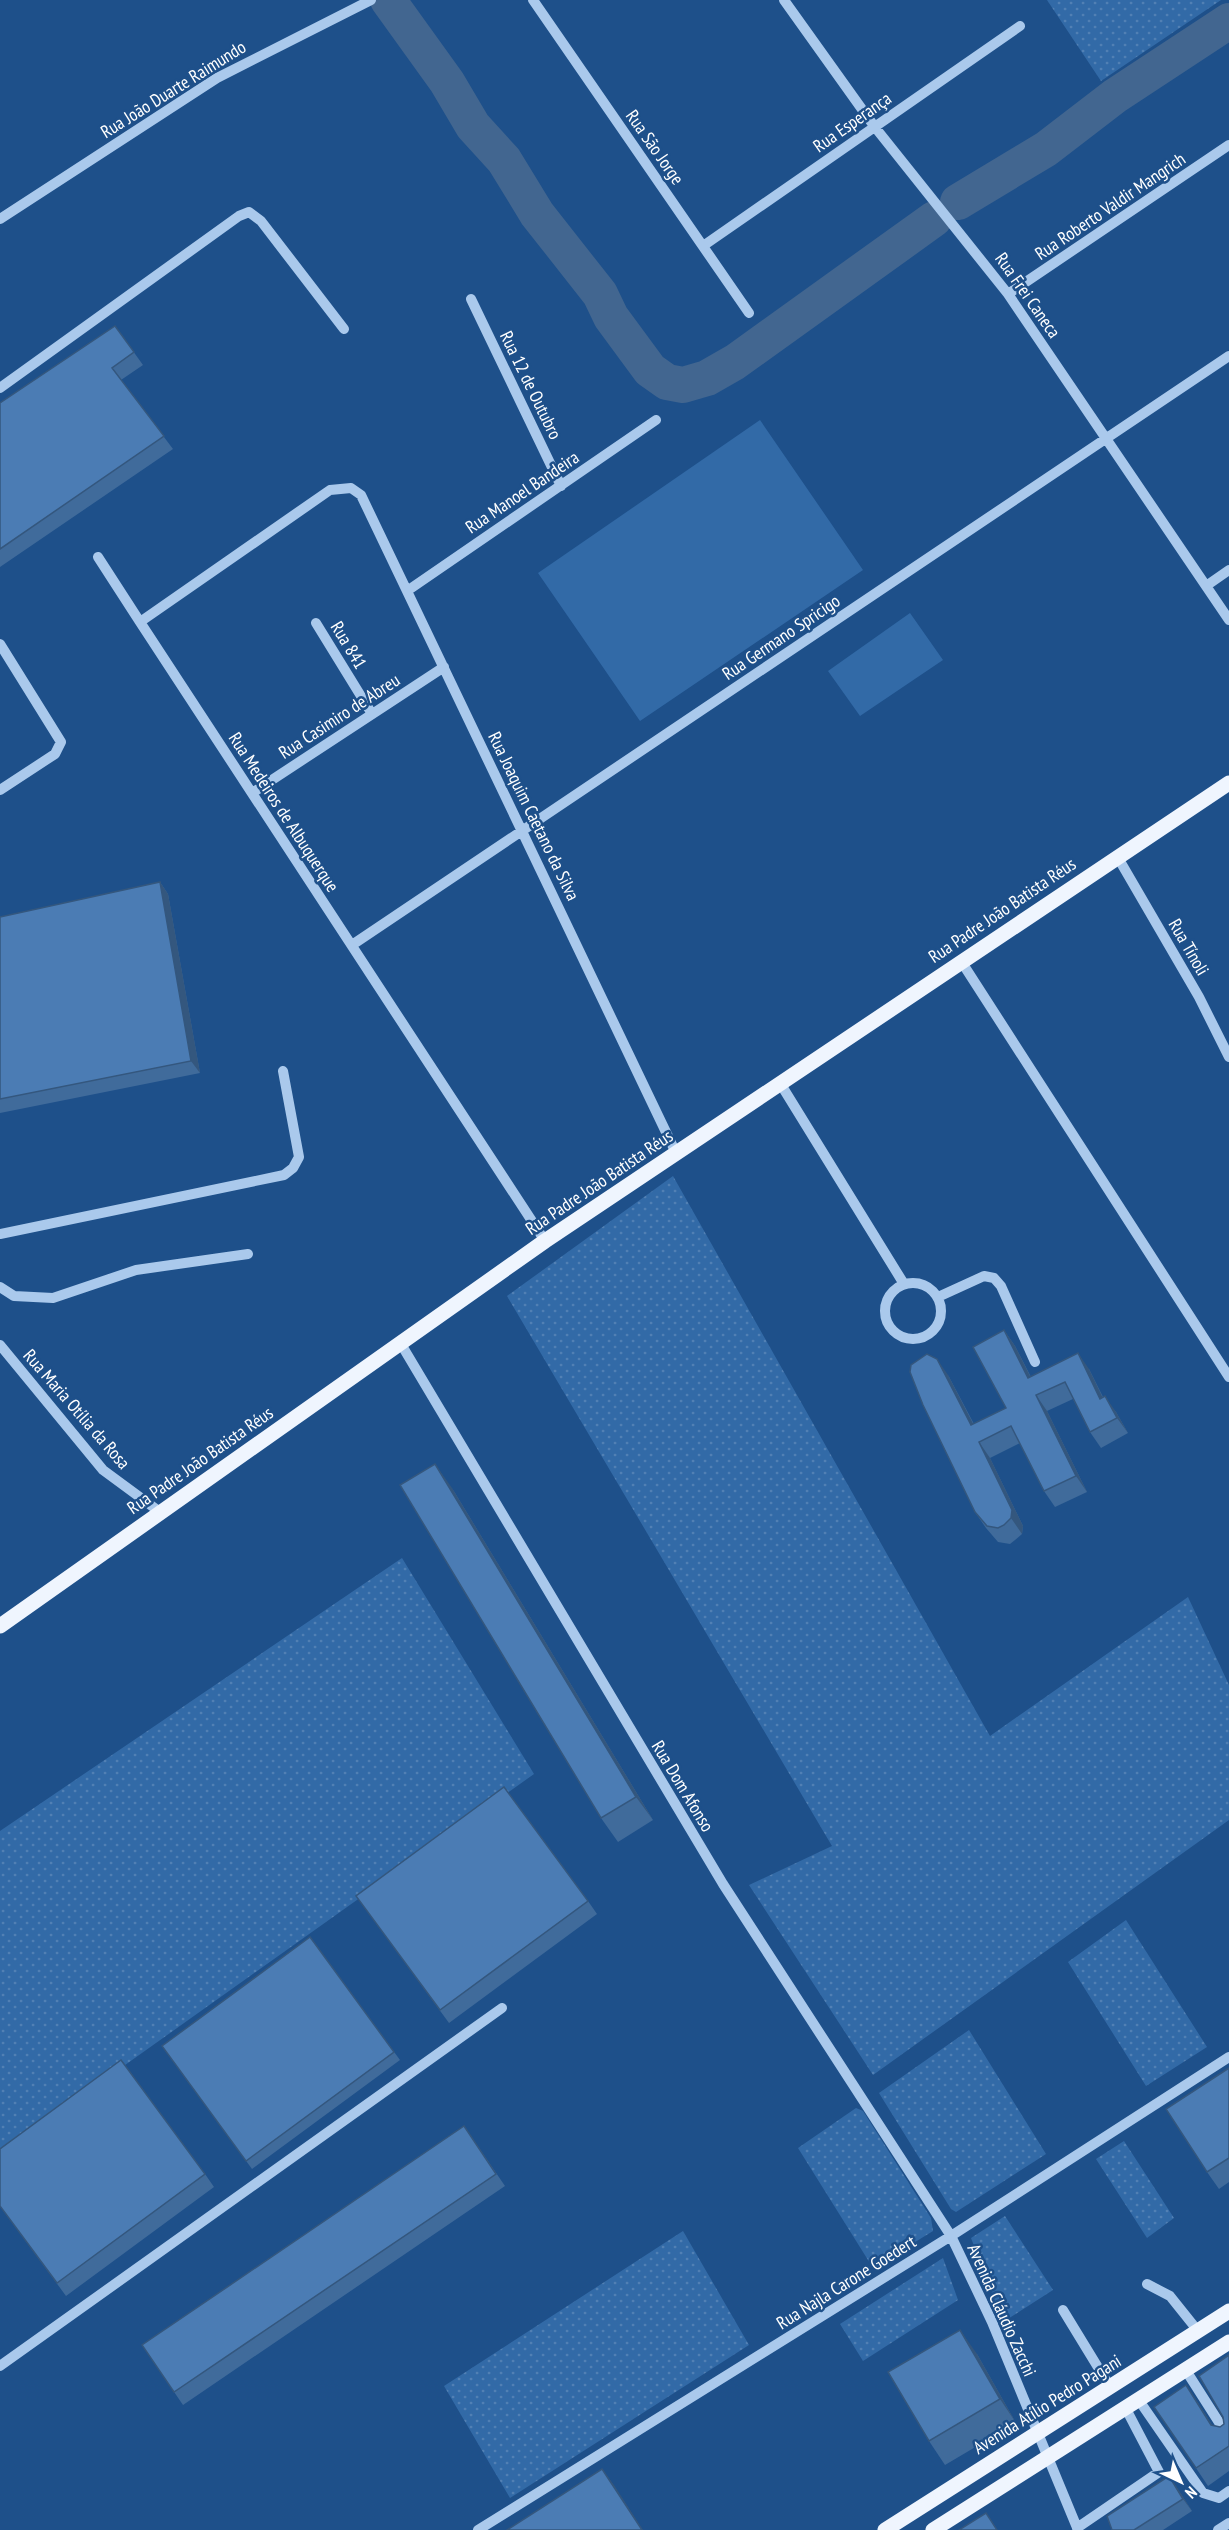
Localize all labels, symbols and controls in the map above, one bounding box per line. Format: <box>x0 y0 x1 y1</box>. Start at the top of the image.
street label: Rua João Duarte Raimundo <box>96 35 250 143</box>
street label: Rua Esperança <box>808 87 896 157</box>
street label: Rua São Jorge <box>621 105 689 189</box>
street label: Rua Roberto Valdir Mangrich <box>1030 147 1190 265</box>
street label: Rua Frei Caneca <box>990 248 1066 342</box>
street label: Rua 12 de Outubro <box>495 327 567 443</box>
street label: Rua Manoel Bandeira <box>461 446 583 538</box>
street label: Rua Germano Spricigo <box>718 589 845 685</box>
street label: Rua 841 <box>326 617 372 673</box>
street label: Rua Casimiro de Abreu <box>274 668 404 764</box>
street label: Rua Medeiros de Albuquerque <box>224 728 344 896</box>
street label: Rua Joaquim Caetano da Silva <box>483 728 585 904</box>
street label: Rua Padre João Batista Réus <box>924 852 1080 968</box>
street label: Rua Tínoli <box>1164 915 1214 979</box>
street label: Rua Padre João Batista Réus <box>521 1124 677 1240</box>
street label: Rua Maria Otília da Rosa <box>19 1344 135 1474</box>
street label: Rua Padre João Batista Réus <box>123 1401 277 1519</box>
street label: Rua Dom Afonso <box>647 1736 719 1836</box>
street label: Rua Najla Carone Goedert <box>772 2230 920 2334</box>
street label: Avenida Cláudio Zacchi <box>962 2240 1042 2380</box>
street label: Avenida Atílio Pedro Pagani <box>969 2349 1125 2459</box>
north arrow <box>1151 2452 1211 2512</box>
text: N <box>1181 2483 1201 2503</box>

